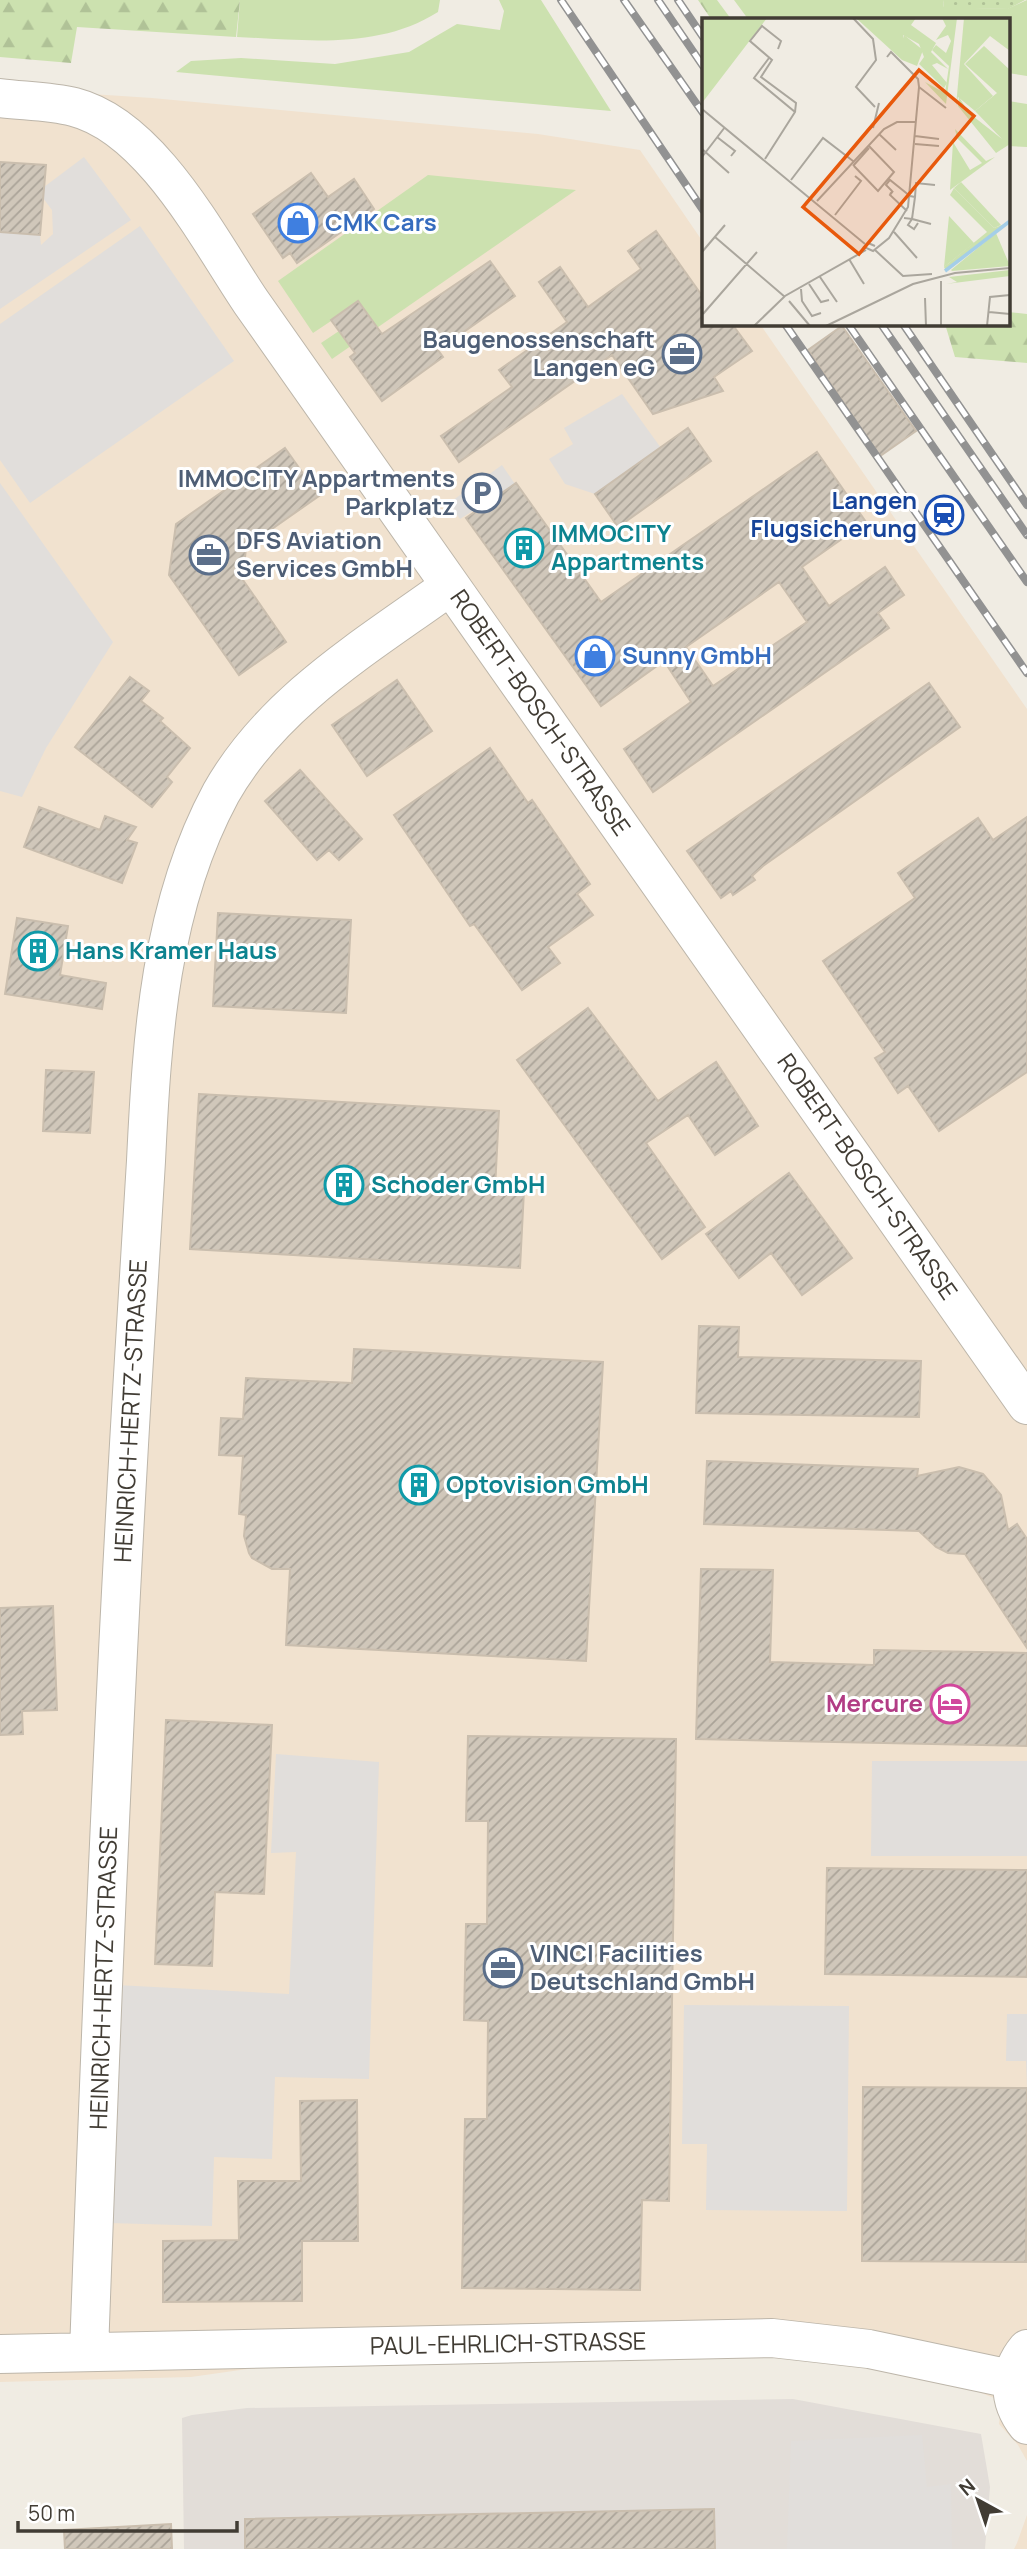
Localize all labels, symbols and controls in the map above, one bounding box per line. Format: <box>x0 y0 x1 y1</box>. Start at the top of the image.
inset map <box>702 18 1010 326</box>
shop icon: CMK Cars <box>277 202 319 244</box>
place label: CMK Cars <box>325 205 437 238</box>
place label: Baugenossenschaft Langen eG <box>423 322 655 383</box>
office icon: Baugenossenschaft Langen eG <box>661 333 703 375</box>
place label: IMMOCITY Appartments Parkplatz <box>178 461 455 522</box>
parking icon: IMMOCITY Appartments Parkplatz <box>461 472 503 514</box>
place label: Langen Flugsicherung <box>751 483 917 544</box>
station icon: Langen Flugsicherung <box>923 494 965 536</box>
place label: IMMOCITY Appartments <box>551 516 704 577</box>
place label: DFS Aviation Services GmbH <box>236 523 413 584</box>
building icon: IMMOCITY Appartments <box>503 527 545 569</box>
office icon: DFS Aviation Services GmbH <box>188 534 230 576</box>
street label: ROBERT-BOSCH-STRASSE <box>444 582 639 842</box>
shop icon: Sunny GmbH <box>574 635 616 677</box>
place label: Sunny GmbH <box>622 638 772 671</box>
building icon: Hans Kramer Haus <box>17 930 59 972</box>
place label: Hans Kramer Haus <box>65 933 277 966</box>
street label: ROBERT-BOSCH-STRASSE <box>771 1046 966 1306</box>
building icon: Schoder GmbH <box>323 1164 365 1206</box>
place label: Schoder GmbH <box>371 1167 545 1200</box>
street label: HEINRICH-HERTZ-STRASSE <box>105 1259 154 1563</box>
building icon: Optovision GmbH <box>398 1464 440 1506</box>
place label: Optovision GmbH <box>446 1467 648 1500</box>
hotel icon: Mercure <box>929 1683 971 1725</box>
place label: Mercure <box>826 1686 923 1719</box>
street label: HEINRICH-HERTZ-STRASSE <box>81 1826 124 2130</box>
place label: VINCI Facilities Deutschland GmbH <box>530 1936 755 1997</box>
office icon: VINCI Facilities Deutschland GmbH <box>482 1947 524 1989</box>
street label: PAUL-EHRLICH-STRASSE <box>369 2324 647 2361</box>
north arrow <box>943 2465 1013 2535</box>
text: N <box>953 2473 981 2501</box>
scale bar <box>18 2490 236 2534</box>
text: 50 m <box>28 2499 75 2527</box>

